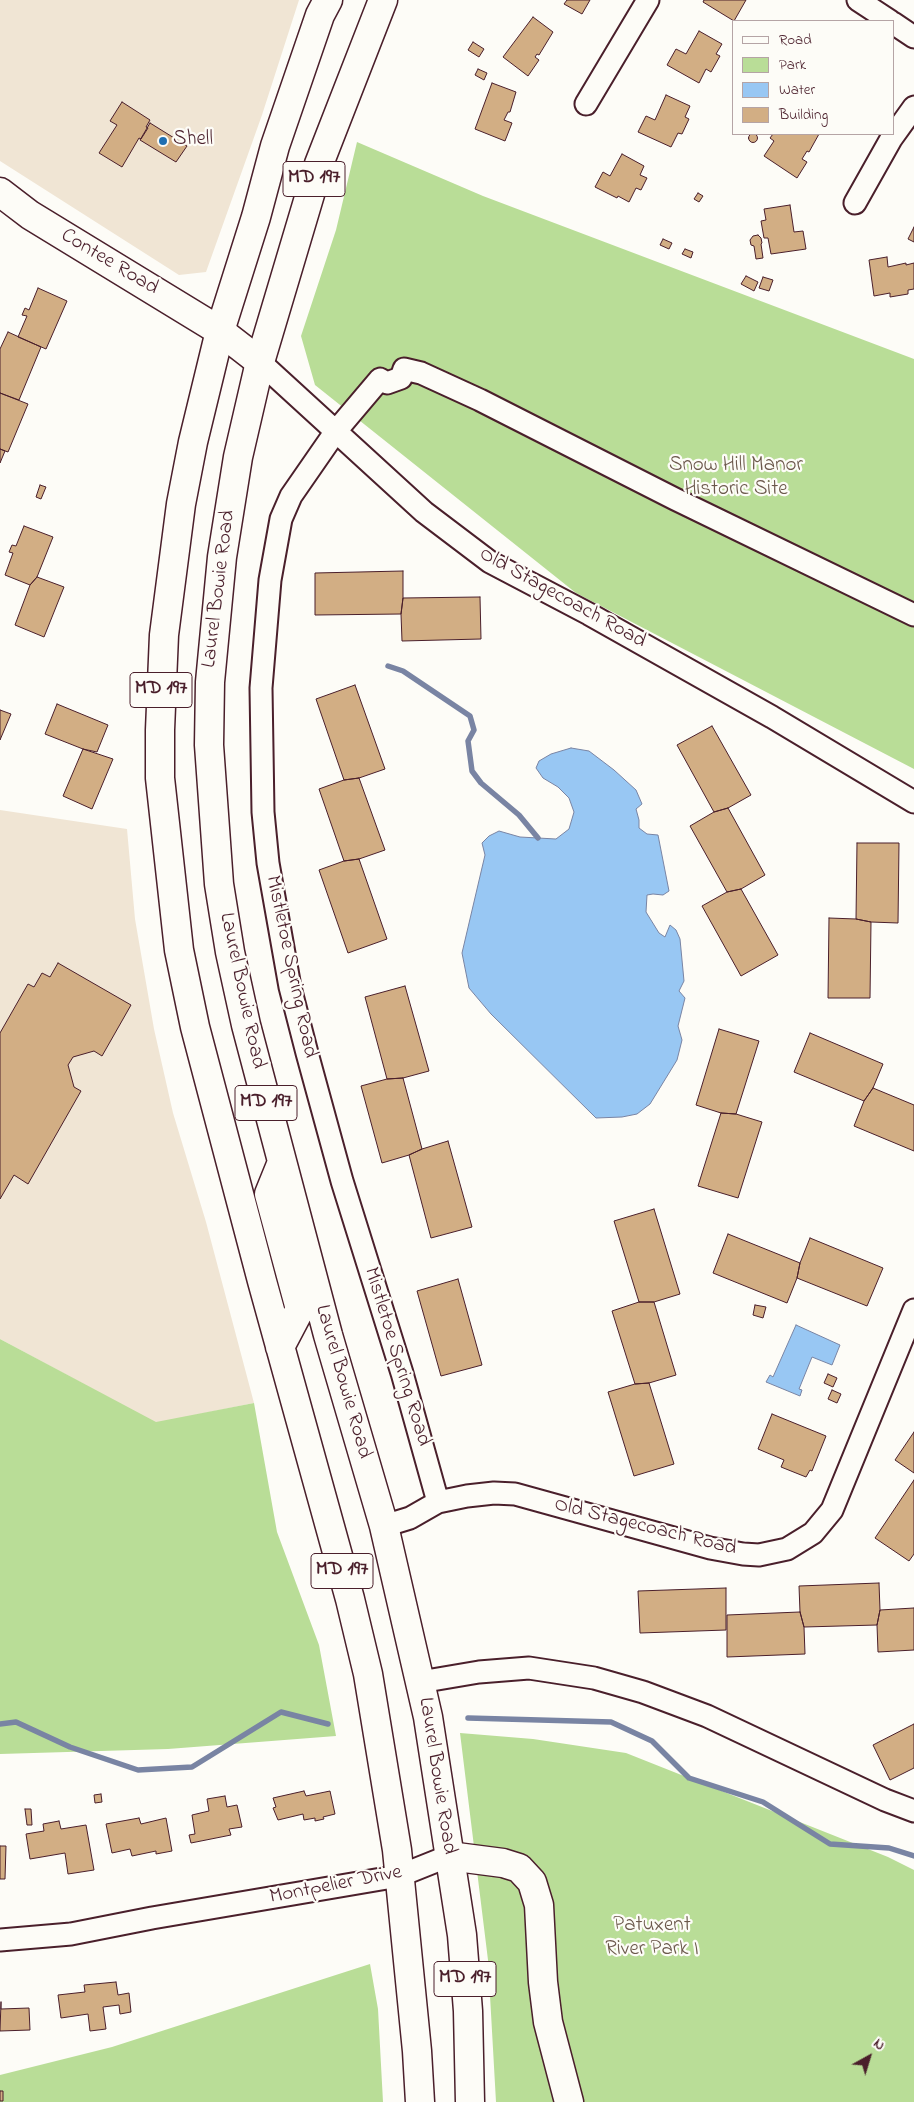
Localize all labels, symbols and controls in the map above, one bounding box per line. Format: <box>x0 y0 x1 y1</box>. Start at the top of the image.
legend <box>732 20 894 135</box>
text: Road <box>779 29 812 51</box>
text: Park <box>779 54 806 76</box>
text: Water <box>779 79 815 101</box>
text: Building <box>779 104 828 126</box>
place label: Shell <box>173 128 213 154</box>
marker: Shell <box>157 135 169 147</box>
road number: MD 197 <box>283 162 345 196</box>
street label: Contee Road <box>56 224 162 302</box>
park label: Snow Hill Manor Historic Site <box>669 454 803 504</box>
street label: Laurel Bowie Road <box>198 509 242 669</box>
street label: Old Stagecoach Road <box>474 543 650 655</box>
road number: MD 197 <box>130 672 192 708</box>
street label: Mistletoe Spring Road <box>258 874 322 1060</box>
street label: Laurel Bowie Road <box>212 911 270 1071</box>
road number: MD 197 <box>235 1086 297 1120</box>
street label: Mistletoe Spring Road <box>357 1264 435 1450</box>
street label: Laurel Bowie Road <box>308 1302 376 1462</box>
street label: Old Stagecoach Road <box>551 1493 739 1563</box>
road number: MD 197 <box>311 1554 373 1588</box>
street label: Laurel Bowie Road <box>411 1696 461 1856</box>
street label: Montpelier Drive <box>268 1861 404 1911</box>
park label: Patuxent River Park I <box>605 1914 699 1964</box>
road number: MD 197 <box>434 1962 496 1996</box>
north arrow <box>844 2032 894 2082</box>
text: N <box>868 2034 889 2056</box>

